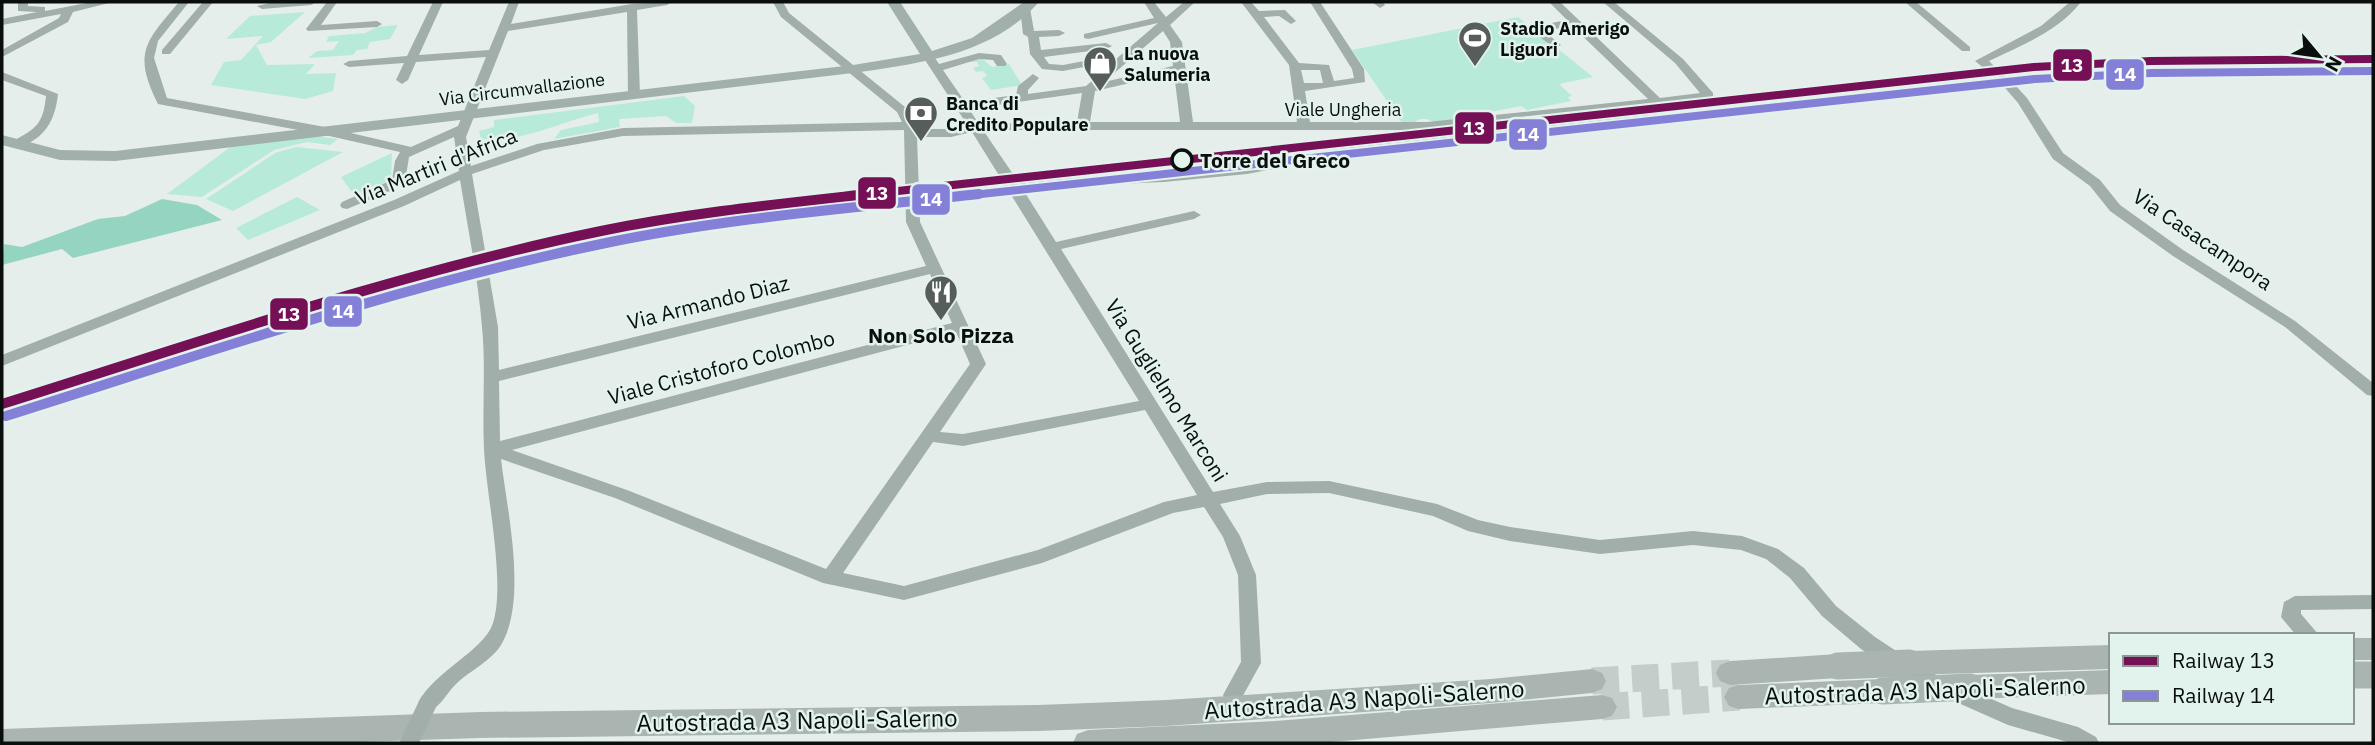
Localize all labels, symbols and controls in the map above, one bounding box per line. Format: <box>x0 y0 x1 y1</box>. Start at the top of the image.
place label: Stadio Amerigo Liguori <box>1500 17 1630 61</box>
sports icon: Stadio Amerigo Liguori <box>1456 19 1494 68</box>
north arrow <box>2284 21 2354 91</box>
place label: La nuova Salumeria <box>1124 42 1211 86</box>
shop icon: La nuova Salumeria <box>1081 44 1119 93</box>
line badge: 13 <box>2052 48 2093 82</box>
text: N <box>2320 52 2348 76</box>
text: 13 <box>2061 53 2083 77</box>
line badge: 14 <box>2105 58 2145 91</box>
text: 14 <box>2114 62 2136 86</box>
street label: Via Circumvallazione <box>438 67 606 111</box>
place label: Banca di Credito Populare <box>946 92 1089 136</box>
bank icon: Banca di Credito Populare <box>902 94 940 143</box>
street label: Viale Ungheria <box>1285 98 1402 121</box>
line badge: 13 <box>1454 111 1495 145</box>
text: 13 <box>1463 116 1485 140</box>
line badge: 14 <box>1508 118 1548 151</box>
street label: Via Martiri d'Africa <box>351 121 521 211</box>
text: 14 <box>1517 122 1539 146</box>
place label: Torre del Greco <box>1200 146 1350 174</box>
marker: Torre del Greco <box>1171 149 1193 171</box>
line badge: 13 <box>857 176 897 210</box>
text: 13 <box>866 181 888 205</box>
street label: Via Casacampora <box>2128 182 2278 296</box>
line badge: 14 <box>911 183 951 216</box>
text: 14 <box>920 187 942 211</box>
street label: Via Armando Diaz <box>624 268 792 336</box>
restaurant icon: Non Solo Pizza <box>922 273 960 322</box>
street label: Via Guglielmo Marconi <box>1099 293 1235 487</box>
line badge: 14 <box>323 295 363 328</box>
line badge: 13 <box>269 297 309 331</box>
text: 14 <box>332 299 354 323</box>
text: 13 <box>278 302 300 326</box>
place label: Non Solo Pizza <box>868 321 1014 349</box>
street label: Viale Cristoforo Colombo <box>604 323 838 411</box>
legend <box>2109 633 2354 724</box>
text: Railway 13 <box>2172 646 2275 674</box>
street label: Autostrada A3 Napoli-Salerno <box>1764 668 2086 712</box>
street label: Autostrada A3 Napoli-Salerno <box>1203 672 1525 726</box>
text: Railway 14 <box>2172 681 2275 709</box>
street label: Autostrada A3 Napoli-Salerno <box>636 701 958 739</box>

